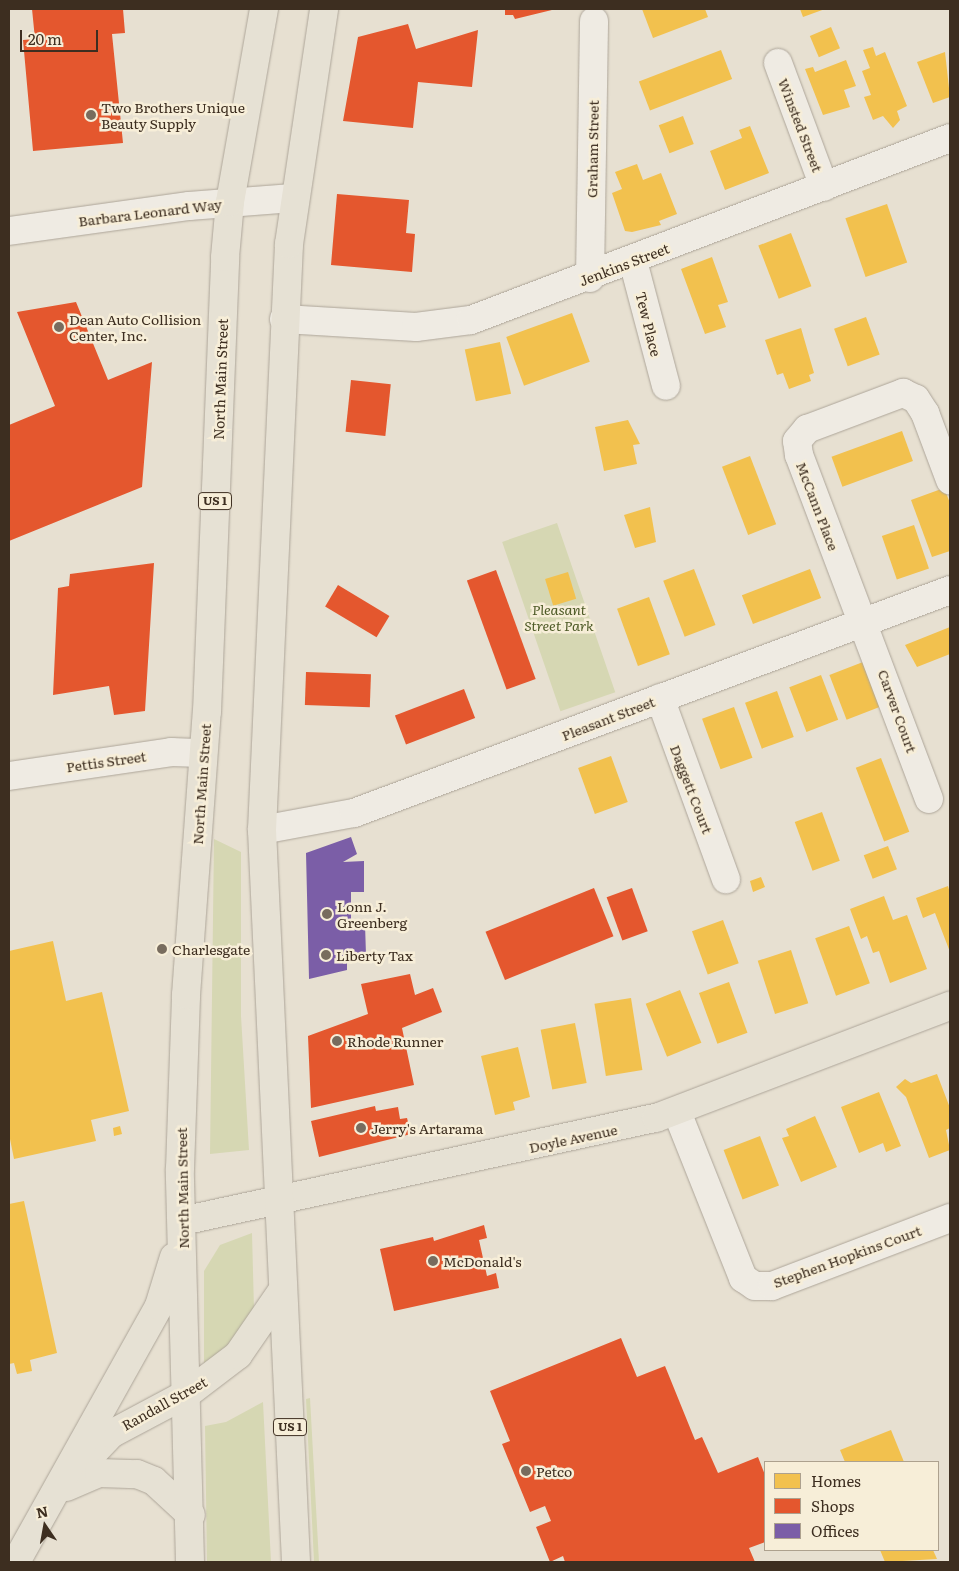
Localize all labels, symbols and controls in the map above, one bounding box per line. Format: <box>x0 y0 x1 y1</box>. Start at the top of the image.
scale bar <box>22 20 100 52</box>
text: 20 m <box>28 27 62 50</box>
street label: Winsted Street <box>775 76 827 174</box>
place label: Two Brothers Unique Beauty Supply <box>101 99 245 132</box>
street label: Graham Street <box>583 100 601 198</box>
marker: Two Brothers Unique Beauty Supply <box>85 109 97 121</box>
street label: Barbara Leonard Way <box>77 195 223 229</box>
street label: Jenkins Street <box>577 239 671 289</box>
street label: Tew Place <box>633 290 665 358</box>
place label: Dean Auto Collision Center, Inc. <box>69 311 201 344</box>
street label: North Main Street <box>209 318 231 440</box>
marker: Dean Auto Collision Center, Inc. <box>53 321 65 333</box>
street label: McCann Place <box>793 459 843 553</box>
road number: US 1 <box>198 492 232 511</box>
park label: Pleasant Street Park <box>524 601 594 634</box>
street label: Carver Court <box>875 667 921 755</box>
street label: Pleasant Street <box>559 692 657 744</box>
street label: North Main Street <box>188 723 214 845</box>
street label: Daggett Court <box>667 742 717 836</box>
street label: Pettis Street <box>65 747 147 775</box>
place label: Lonn J. Greenberg <box>337 898 407 930</box>
marker: Lonn J. Greenberg <box>321 908 333 920</box>
place label: Charlesgate <box>172 941 250 957</box>
marker: Charlesgate <box>156 943 168 955</box>
place label: Liberty Tax <box>336 947 413 963</box>
marker: Liberty Tax <box>320 949 332 961</box>
place label: Rhode Runner <box>347 1033 443 1049</box>
marker: Rhode Runner <box>331 1035 343 1047</box>
place label: Jerry's Artarama <box>371 1120 483 1136</box>
street label: Doyle Avenue <box>527 1120 619 1156</box>
marker: Jerry's Artarama <box>355 1122 367 1134</box>
street label: North Main Street <box>173 1127 191 1249</box>
street label: Stephen Hopkins Court <box>771 1221 923 1291</box>
place label: McDonald's <box>443 1253 522 1269</box>
marker: McDonald's <box>427 1255 439 1267</box>
street label: Randall Street <box>118 1373 210 1433</box>
road number: US 1 <box>272 1418 308 1436</box>
legend <box>764 1461 939 1551</box>
place label: Petco <box>536 1463 572 1479</box>
marker: Petco <box>520 1465 532 1477</box>
text: Homes <box>811 1469 861 1492</box>
text: Shops <box>811 1494 854 1517</box>
text: N <box>34 1500 50 1522</box>
north arrow <box>20 1501 70 1551</box>
text: Offices <box>811 1519 859 1542</box>

